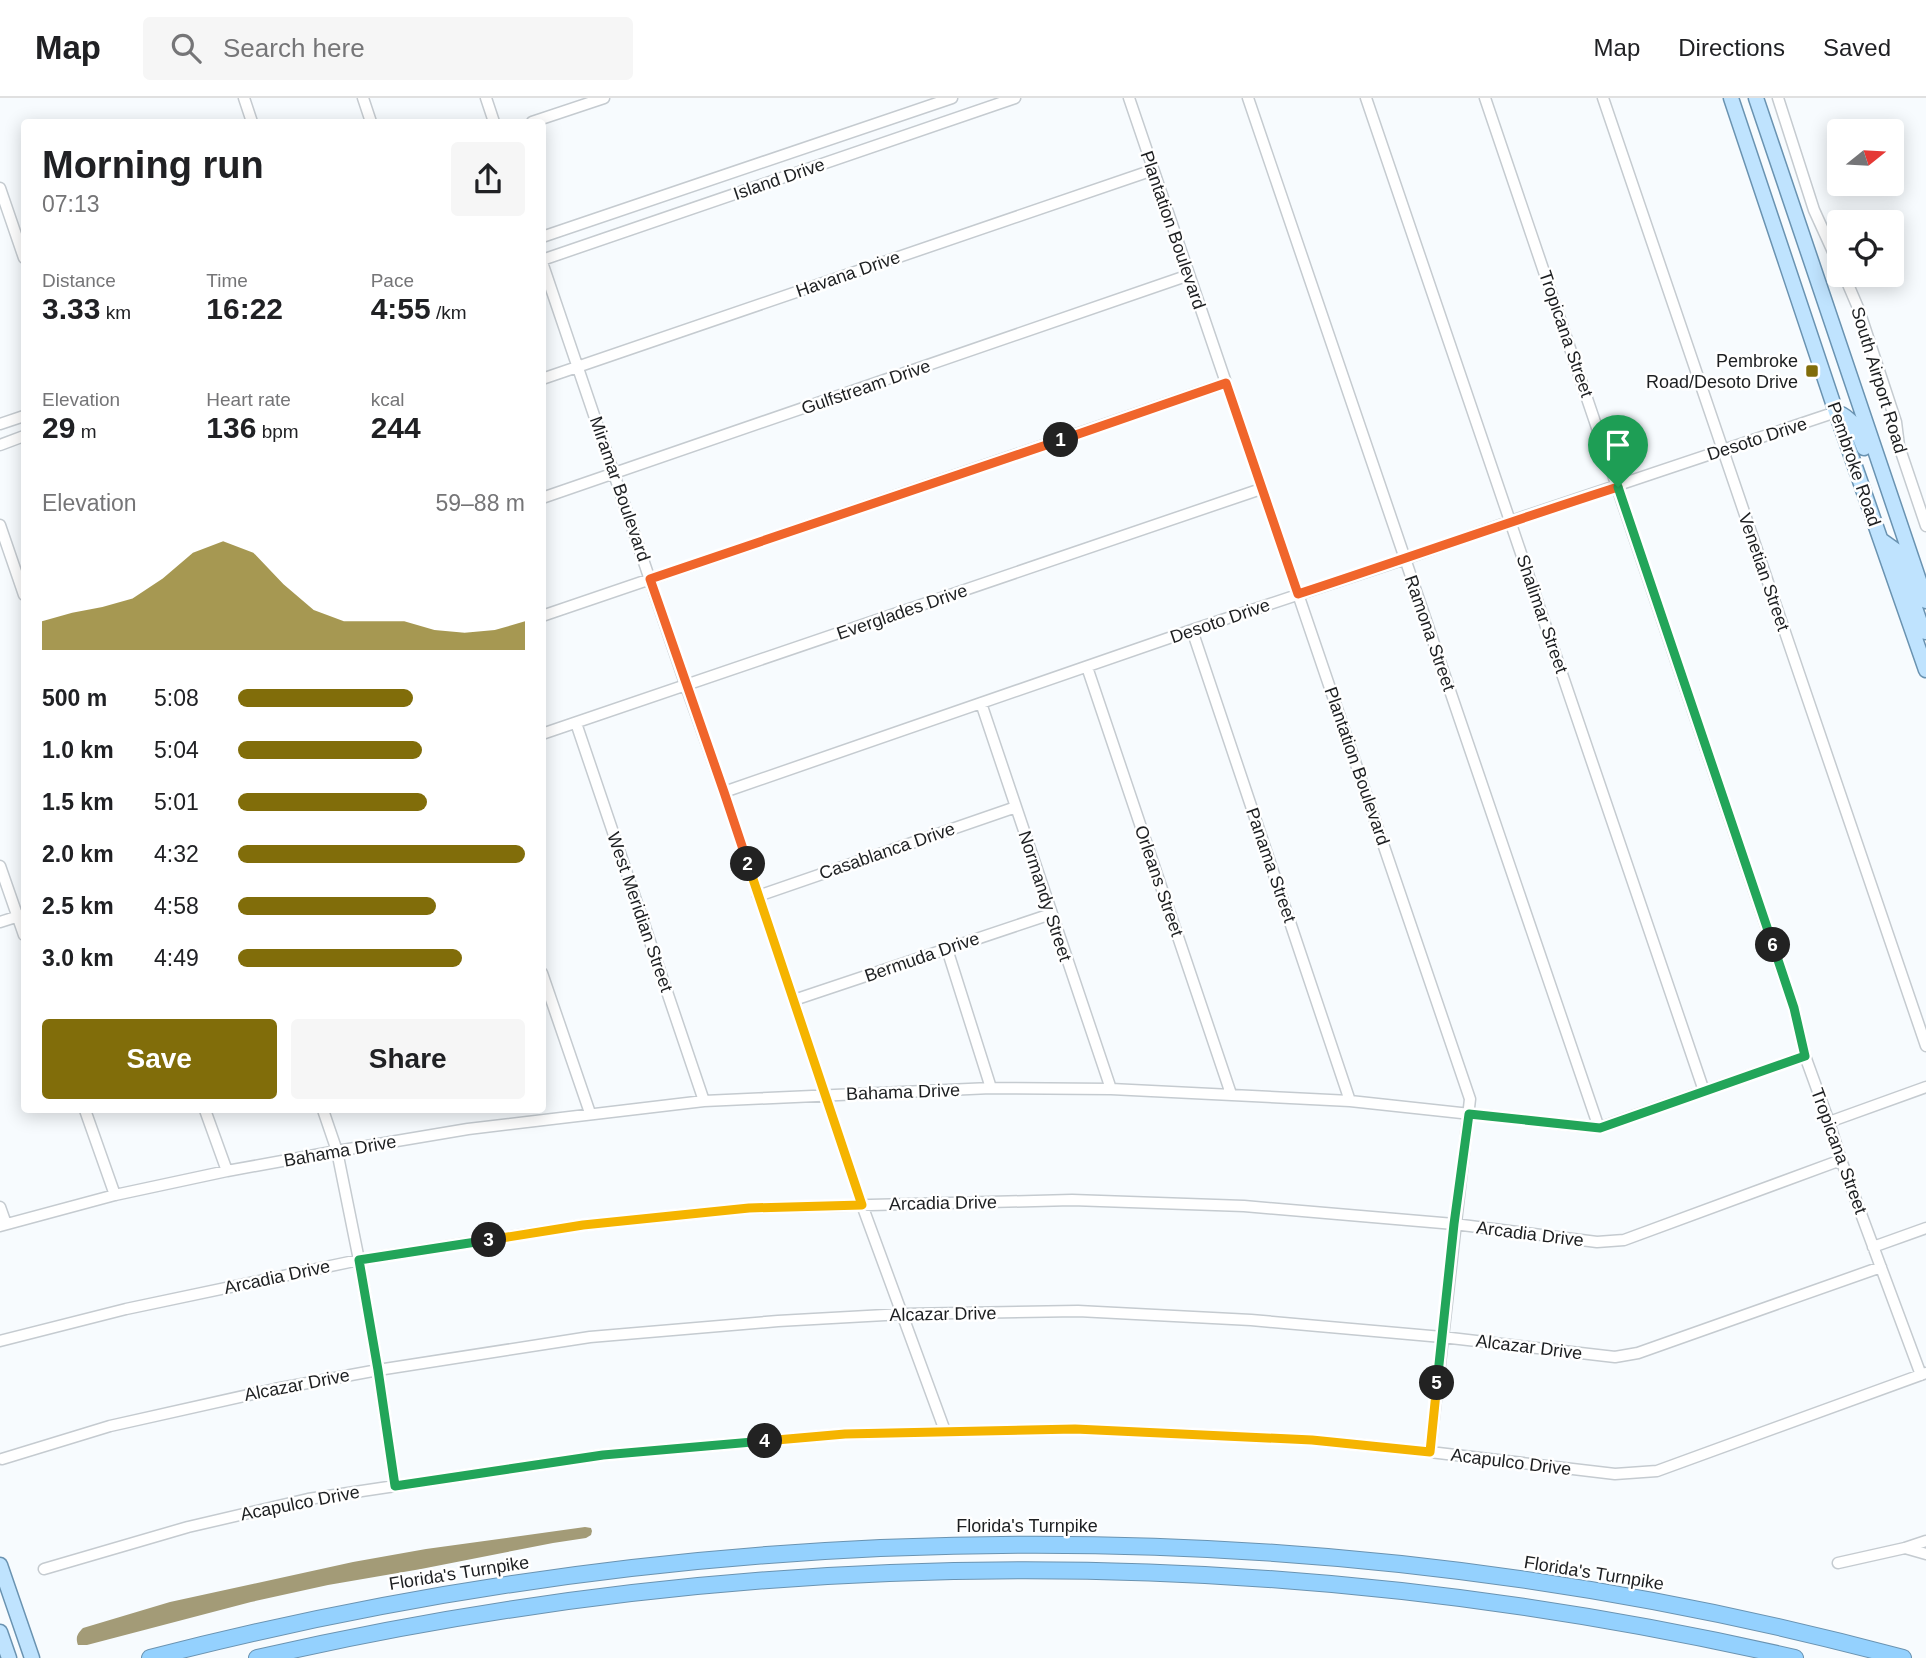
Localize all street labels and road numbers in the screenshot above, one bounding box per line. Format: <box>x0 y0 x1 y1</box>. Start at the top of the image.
street label: Plantation Boulevard <box>1137 148 1209 312</box>
street label: Island Drive <box>731 154 827 204</box>
street label: Havana Drive <box>793 247 903 301</box>
street label: Tropicana Street <box>1535 268 1597 400</box>
street label: South Airport Road <box>1847 304 1911 456</box>
street label: Gulfstream Drive <box>799 356 933 418</box>
street label: Pembroke Road <box>1823 399 1885 529</box>
street label: Desoto Drive <box>1704 413 1810 465</box>
street label: Miramar Boulevard <box>586 414 654 564</box>
street label: Venetian Street <box>1735 511 1793 633</box>
street label: Shalimar Street <box>1512 552 1572 676</box>
street label: Ramona Street <box>1401 573 1459 693</box>
street label: Everglades Drive <box>834 580 970 644</box>
street label: Desoto Drive <box>1168 595 1272 647</box>
street label: Plantation Boulevard <box>1321 684 1393 848</box>
street label: Panama Street <box>1242 805 1300 925</box>
street label: Casablanca Drive <box>817 818 957 884</box>
street label: Orleans Street <box>1131 823 1187 939</box>
street label: Normandy Street <box>1014 828 1076 964</box>
street label: West Meridian Street <box>603 829 677 995</box>
street label: Bermuda Drive <box>862 928 982 986</box>
street label: Bahama Drive <box>846 1080 960 1104</box>
street label: Tropicana Street <box>1807 1085 1871 1217</box>
street label: Bahama Drive <box>282 1131 398 1171</box>
street label: Arcadia Drive <box>889 1192 997 1214</box>
street label: Arcadia Drive <box>1475 1217 1585 1251</box>
street label: Arcadia Drive <box>222 1256 332 1298</box>
street label: Alcazar Drive <box>889 1303 997 1325</box>
street label: Alcazar Drive <box>1475 1331 1583 1363</box>
street label: Alcazar Drive <box>243 1365 351 1405</box>
street label: Acapulco Drive <box>1450 1445 1572 1479</box>
street label: Acapulco Drive <box>239 1482 361 1524</box>
street label: Florida's Turnpike <box>956 1516 1098 1536</box>
street label: Florida's Turnpike <box>388 1552 530 1594</box>
street label: Florida's Turnpike <box>1523 1552 1665 1594</box>

